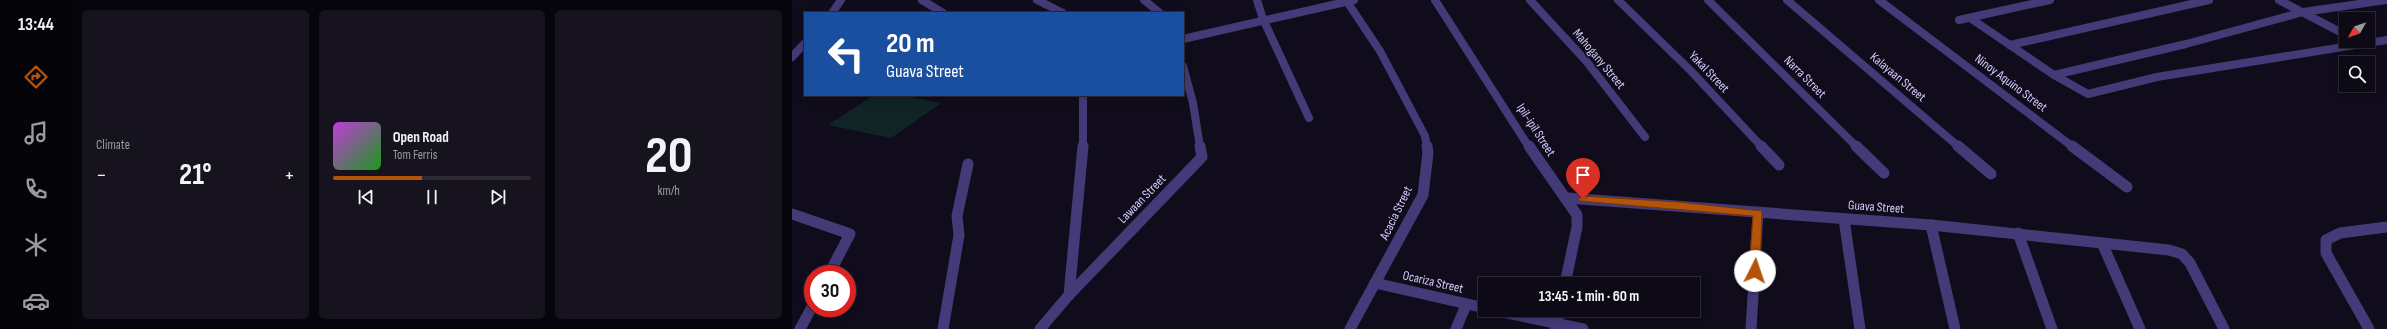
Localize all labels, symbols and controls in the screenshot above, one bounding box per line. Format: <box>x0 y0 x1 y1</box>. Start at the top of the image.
north arrow <box>2339 12 2375 48</box>
map controls <box>2339 12 2375 92</box>
text: 13:44 <box>18 14 54 35</box>
street label: Mahogany Street <box>1569 26 1629 92</box>
text: 20 m <box>886 27 935 60</box>
icon: left <box>820 28 872 80</box>
street label: Yakal Street <box>1685 48 1733 96</box>
street label: Kalayaan Street <box>1867 49 1929 105</box>
street label: Ninoy Aquino Street <box>1972 51 2050 115</box>
street label: Narra Street <box>1780 52 1830 102</box>
button: search <box>2339 56 2375 92</box>
text: Guava Street <box>886 61 964 82</box>
icon: directions <box>22 63 50 91</box>
street label: Ipil-ipil Street <box>1513 101 1559 159</box>
icon: music <box>22 119 50 147</box>
text: 20 <box>645 125 692 188</box>
text: Open Road <box>393 128 449 147</box>
text: Climate <box>96 137 130 153</box>
text: Tom Ferris <box>393 147 437 163</box>
text: 21° <box>179 157 212 193</box>
pin <box>1566 158 1600 199</box>
text: − <box>96 162 107 189</box>
text: + <box>284 162 295 189</box>
icon: arrive <box>1572 164 1594 186</box>
street label: Lawaan Street <box>1115 171 1169 227</box>
icon: phone <box>22 175 50 203</box>
text: km/h <box>657 183 680 199</box>
street label: Acacia Street <box>1376 183 1416 243</box>
icon: previous <box>355 186 377 208</box>
icon: pause <box>421 186 443 208</box>
icon: next <box>487 186 509 208</box>
street label: Guava Street <box>1847 197 1905 217</box>
icon: climate <box>22 231 50 259</box>
position arrow <box>1734 250 1776 292</box>
speed limit sign: 30 <box>804 265 856 317</box>
street label: Ocariza Street <box>1401 267 1465 297</box>
icon: car <box>22 287 50 315</box>
text: 13:45 · 1 min · 60 m <box>1539 287 1639 306</box>

